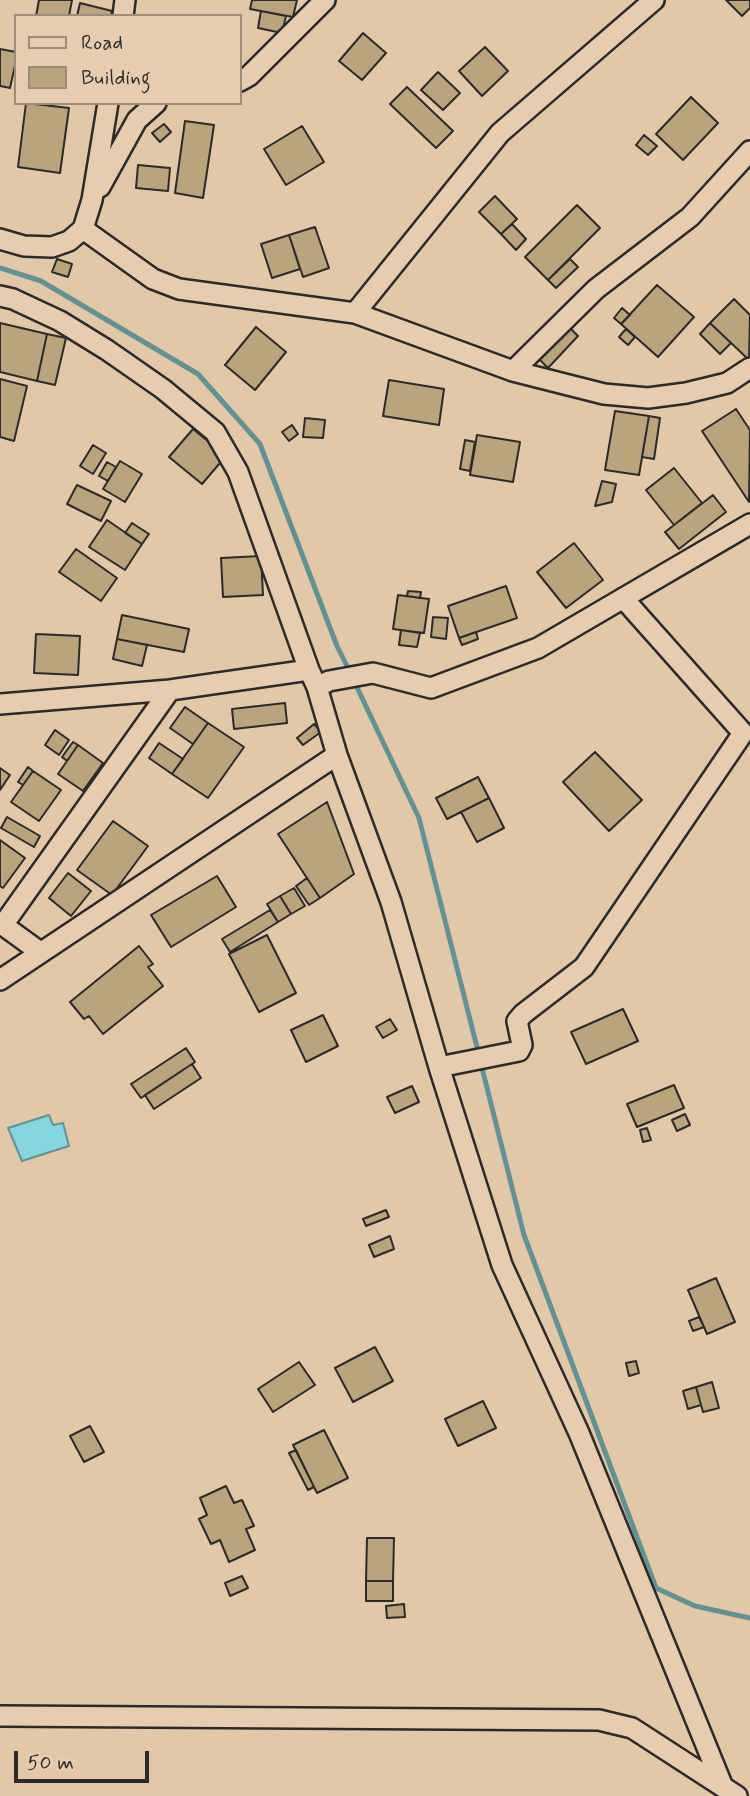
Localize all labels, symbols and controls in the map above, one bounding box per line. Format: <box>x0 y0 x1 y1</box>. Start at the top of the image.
legend <box>14 14 242 105</box>
text: Road <box>81 29 123 57</box>
text: Building <box>81 64 151 92</box>
scale bar <box>18 1736 152 1780</box>
text: 50 m <box>27 1749 74 1777</box>

